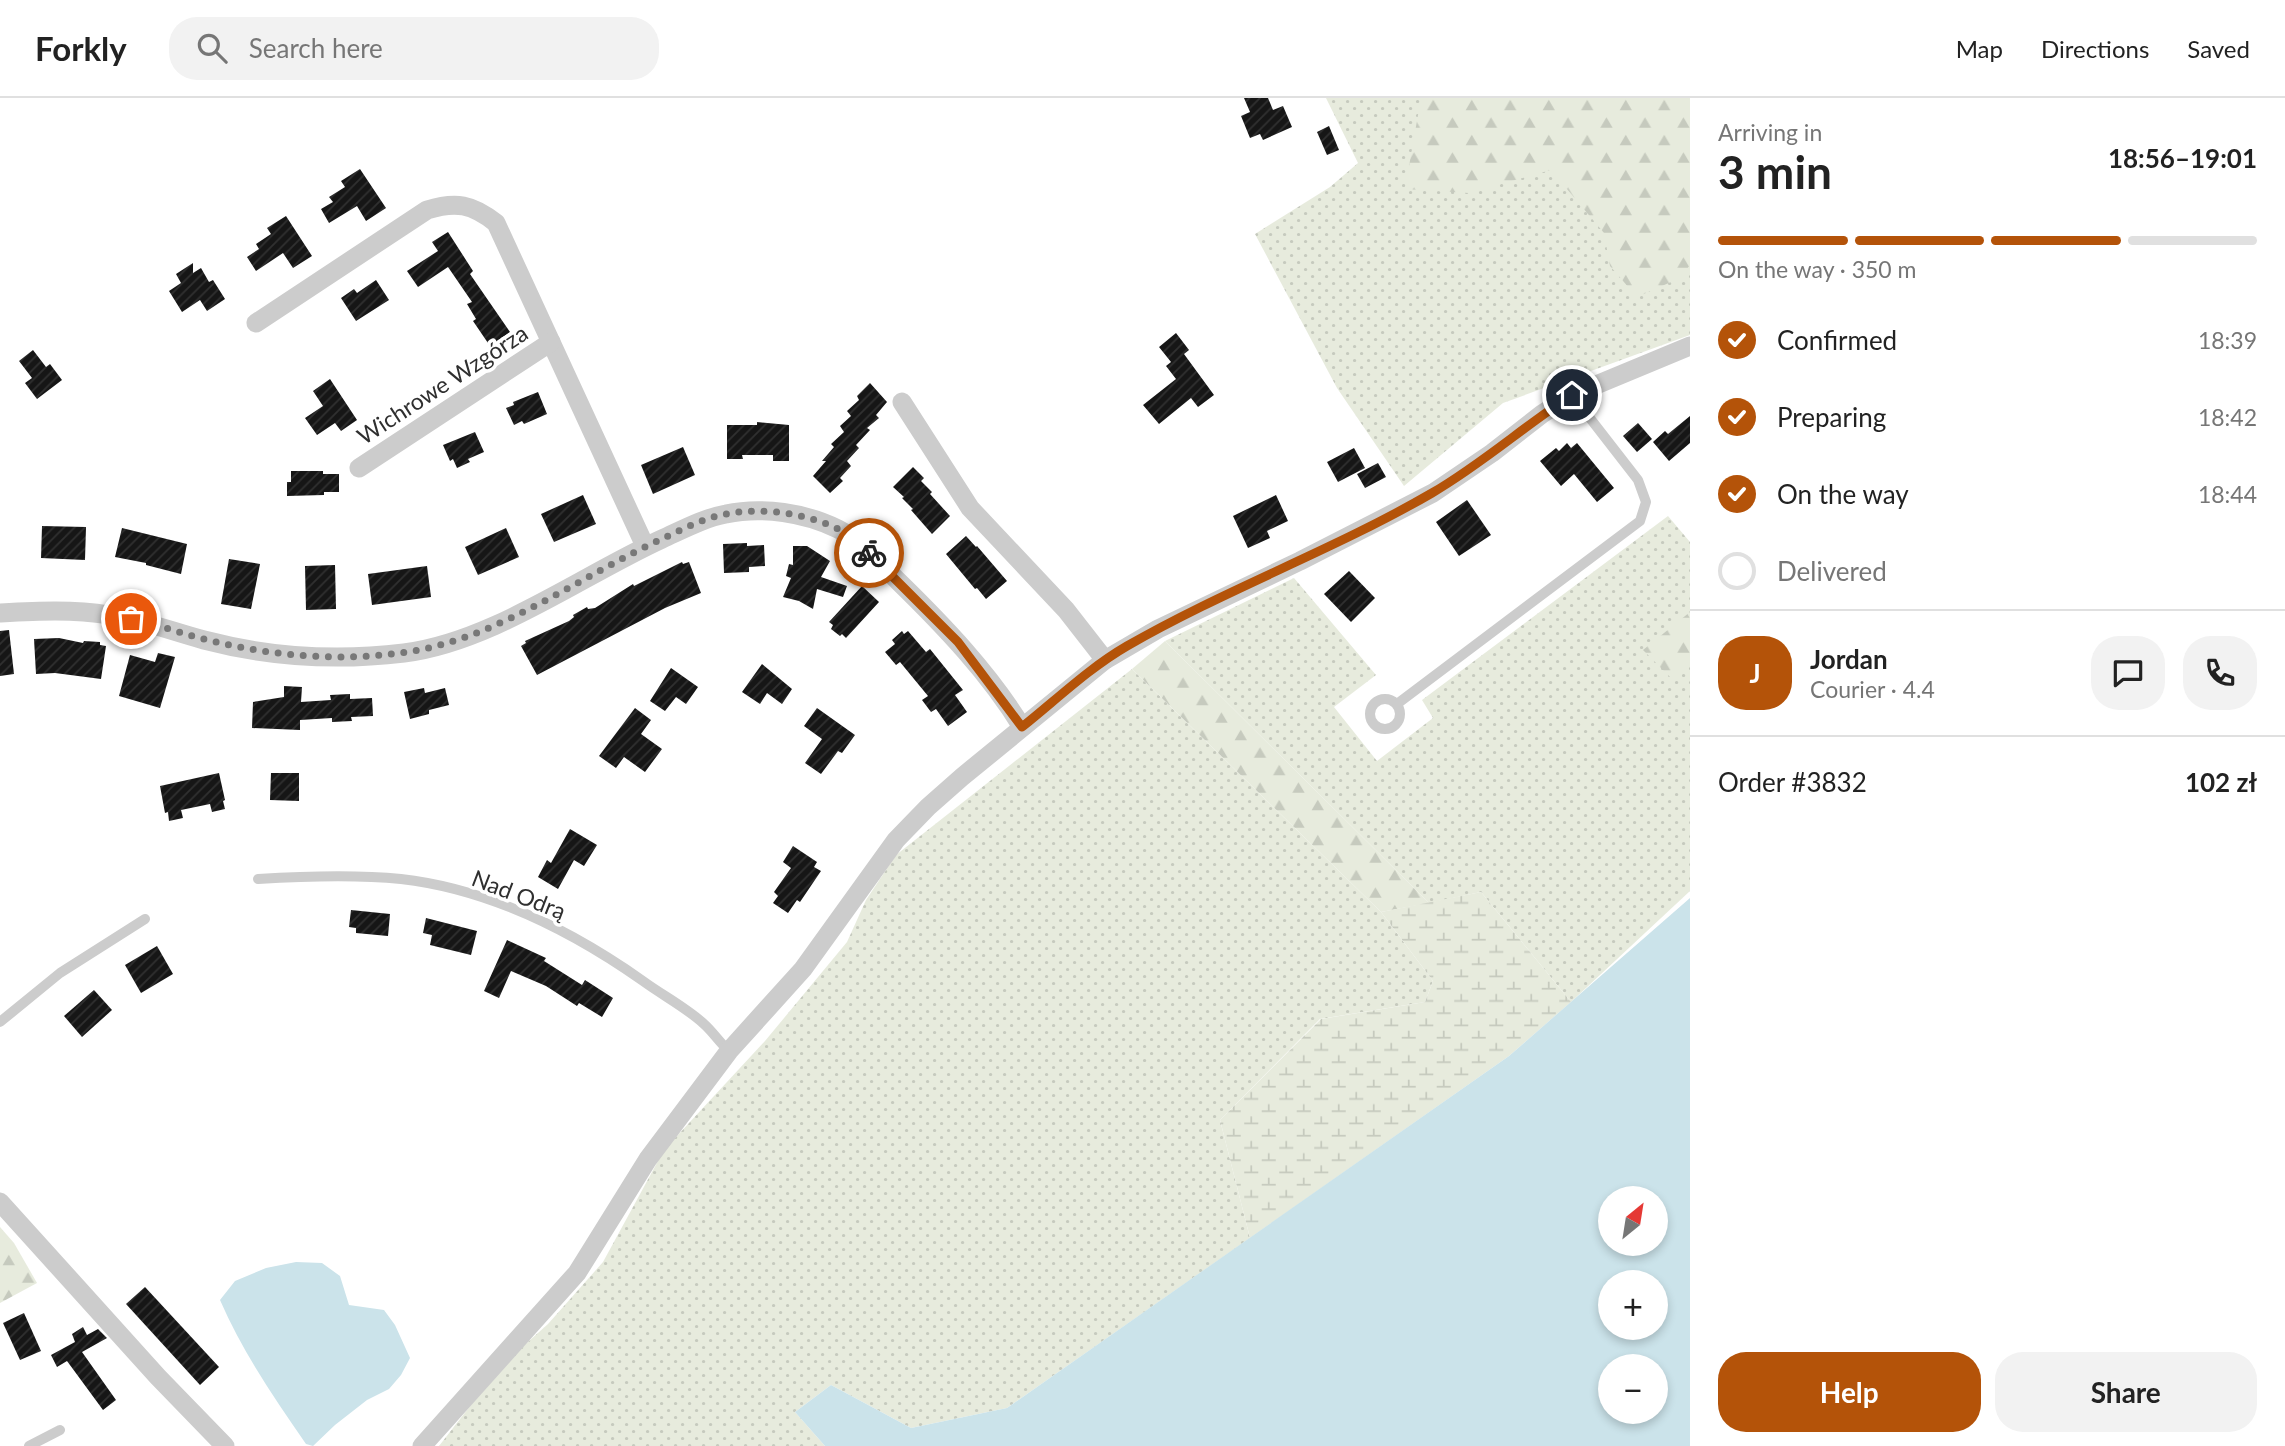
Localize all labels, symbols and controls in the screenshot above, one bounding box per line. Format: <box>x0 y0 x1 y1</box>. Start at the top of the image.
search box <box>169 17 659 80</box>
text: Forkly <box>35 28 127 68</box>
icon: search <box>193 29 231 67</box>
text: Search here <box>249 32 383 64</box>
text: Map <box>1956 34 2003 63</box>
text: Directions <box>2041 34 2149 63</box>
text: Saved <box>2187 34 2250 63</box>
text: Arriving in <box>1718 118 1822 146</box>
text: 18:56–19:01 <box>2108 142 2257 174</box>
text: 3 min <box>1718 144 1832 199</box>
text: On the way · 350 m <box>1718 255 1917 283</box>
street label: Wichrowe Wzgórza <box>351 318 533 450</box>
icon: check <box>1718 321 1756 359</box>
text: Confirmed <box>1777 324 1897 356</box>
text: 18:39 <box>2198 326 2257 354</box>
pin <box>1542 365 1602 425</box>
icon: home <box>1553 376 1591 414</box>
icon: check <box>1718 398 1756 436</box>
text: Preparing <box>1777 401 1886 433</box>
text: 18:42 <box>2198 403 2257 431</box>
icon: check <box>1718 475 1756 513</box>
text: On the way <box>1777 478 1909 510</box>
text: 18:44 <box>2198 480 2257 508</box>
courier <box>834 518 904 588</box>
icon: bike <box>850 534 888 572</box>
text: Delivered <box>1777 555 1887 587</box>
pin <box>101 589 161 649</box>
icon: bag <box>112 600 150 638</box>
button: chat <box>2091 636 2165 710</box>
button: phone <box>2183 636 2257 710</box>
text: Jordan <box>1810 643 1888 675</box>
text: J <box>1749 657 1761 689</box>
text: Courier · 4.4 <box>1810 675 1935 703</box>
text: Order #3832 <box>1718 766 1867 798</box>
text: 102 zł <box>2185 766 2257 798</box>
street label: Nad Odrą <box>468 863 570 925</box>
north arrow <box>1598 1186 1668 1256</box>
map controls <box>1598 1186 1668 1424</box>
button: + <box>1598 1270 1668 1340</box>
button: Help <box>1718 1352 1981 1432</box>
button: Share <box>1995 1352 2257 1432</box>
button: − <box>1598 1354 1668 1424</box>

